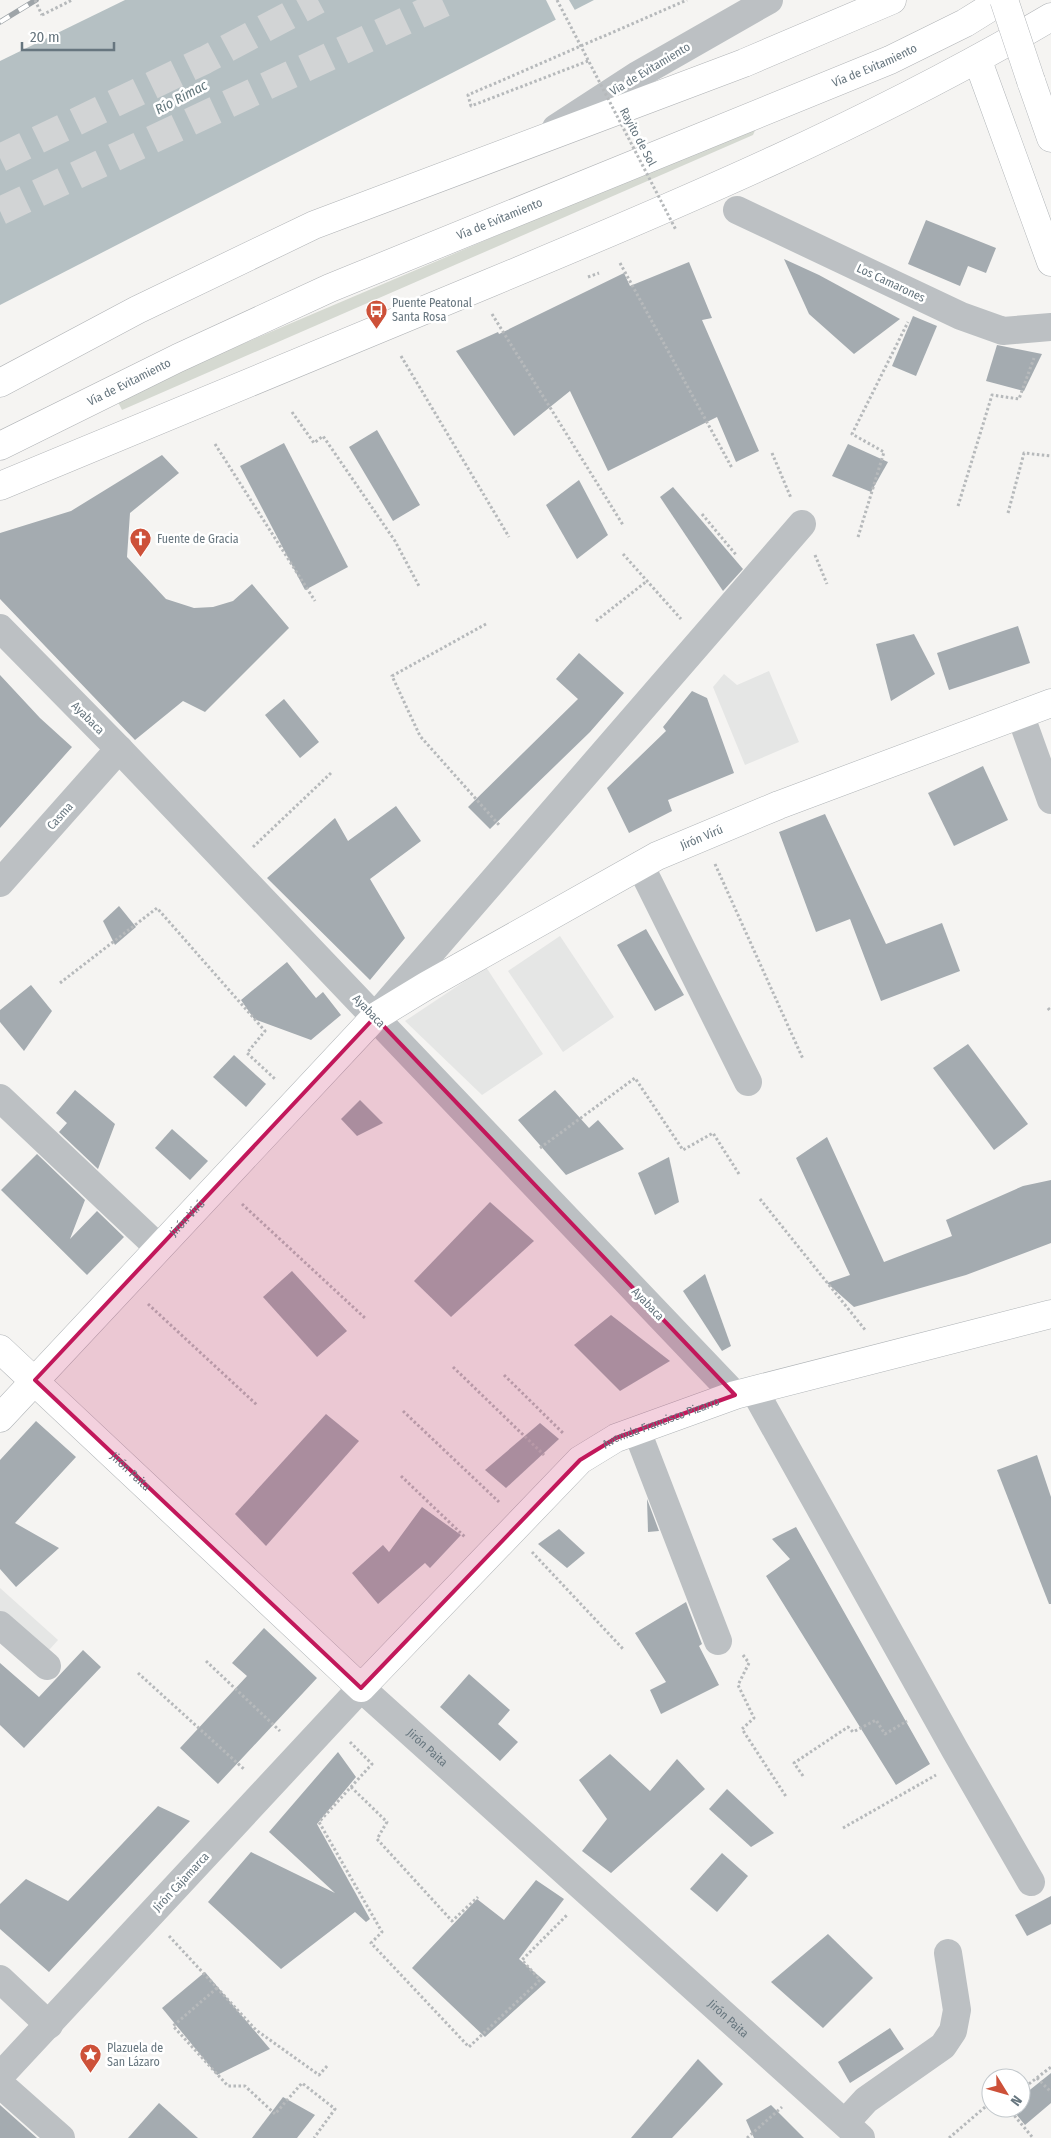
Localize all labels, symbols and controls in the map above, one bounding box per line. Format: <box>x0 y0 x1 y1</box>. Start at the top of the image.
scale bar <box>22 20 115 52</box>
text: 20 m <box>30 28 60 46</box>
street label: Via de Evitamiento <box>607 40 693 98</box>
street label: Vía de Evitamiento <box>830 41 919 90</box>
water label: Río Rímac <box>152 76 211 118</box>
street label: Rayito de Sol <box>617 105 659 169</box>
street label: Vía de Evitamiento <box>455 195 544 243</box>
street label: Los Camarones <box>855 261 927 305</box>
place label: Puente Peatonal Santa Rosa <box>392 296 472 324</box>
bus stop icon: Puente Peatonal Santa Rosa <box>364 298 388 329</box>
street label: Vía de Evitamiento <box>85 356 173 409</box>
church icon: Fuente de Gracia <box>129 527 153 558</box>
place label: Fuente de Gracia <box>157 532 239 546</box>
street label: Ayabaca <box>69 699 107 737</box>
street label: Casma <box>44 799 76 833</box>
street label: Jirón Virú <box>678 822 725 853</box>
street label: Ayabaca <box>350 992 388 1030</box>
street label: Jirón Virú <box>167 1197 208 1239</box>
street label: Ayabaca <box>629 1285 667 1323</box>
street label: Avenida Francisco Pizarro <box>600 1394 722 1452</box>
street label: Jirón Paita <box>107 1449 154 1494</box>
street label: Jirón Paita <box>404 1726 451 1770</box>
street label: Jirón Cajamarca <box>150 1849 212 1915</box>
street label: Jirón Paita <box>705 1997 752 2040</box>
place label: Plazuela de San Lázaro <box>107 2041 163 2069</box>
place icon: Plazuela de San Lázaro <box>79 2043 103 2074</box>
north arrow <box>981 2068 1031 2118</box>
text: N <box>1007 2092 1025 2109</box>

